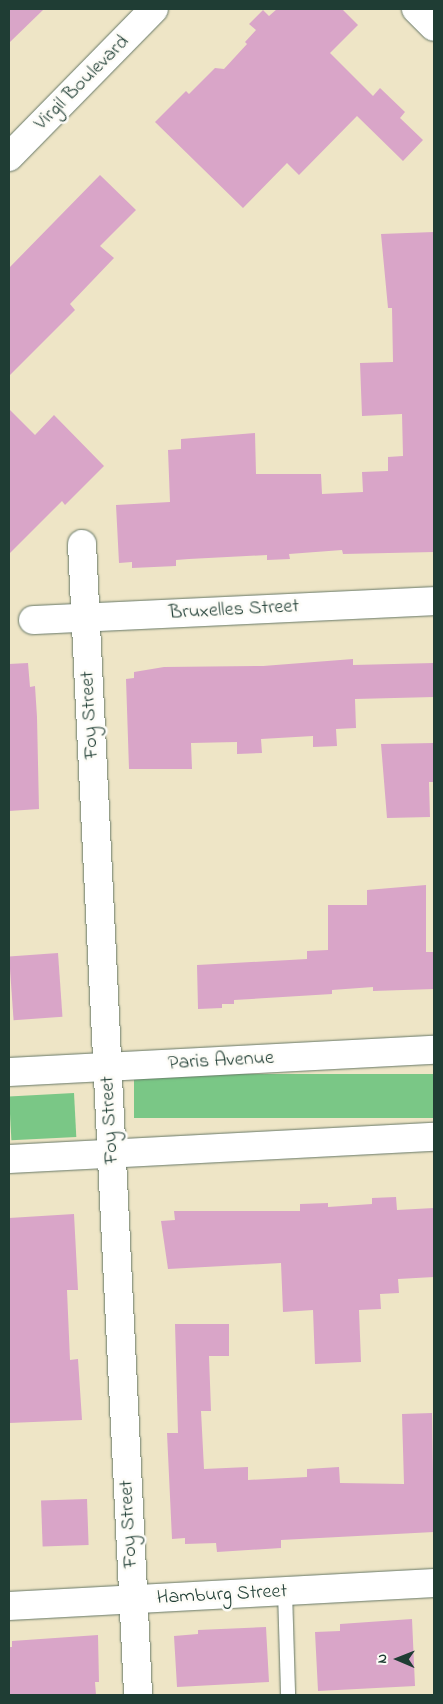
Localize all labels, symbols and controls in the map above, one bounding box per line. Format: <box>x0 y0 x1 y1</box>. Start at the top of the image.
street label: Virgil Boulevard <box>29 30 135 136</box>
street label: Bruxelles Street <box>168 595 300 625</box>
street label: Foy Street <box>76 670 104 760</box>
street label: Paris Avenue <box>167 1046 275 1076</box>
street label: Foy Street <box>96 1075 124 1165</box>
street label: Foy Street <box>115 1479 143 1569</box>
street label: Hamburg Street <box>156 1580 288 1610</box>
north arrow <box>373 1634 423 1684</box>
text: N <box>372 1654 393 1664</box>

